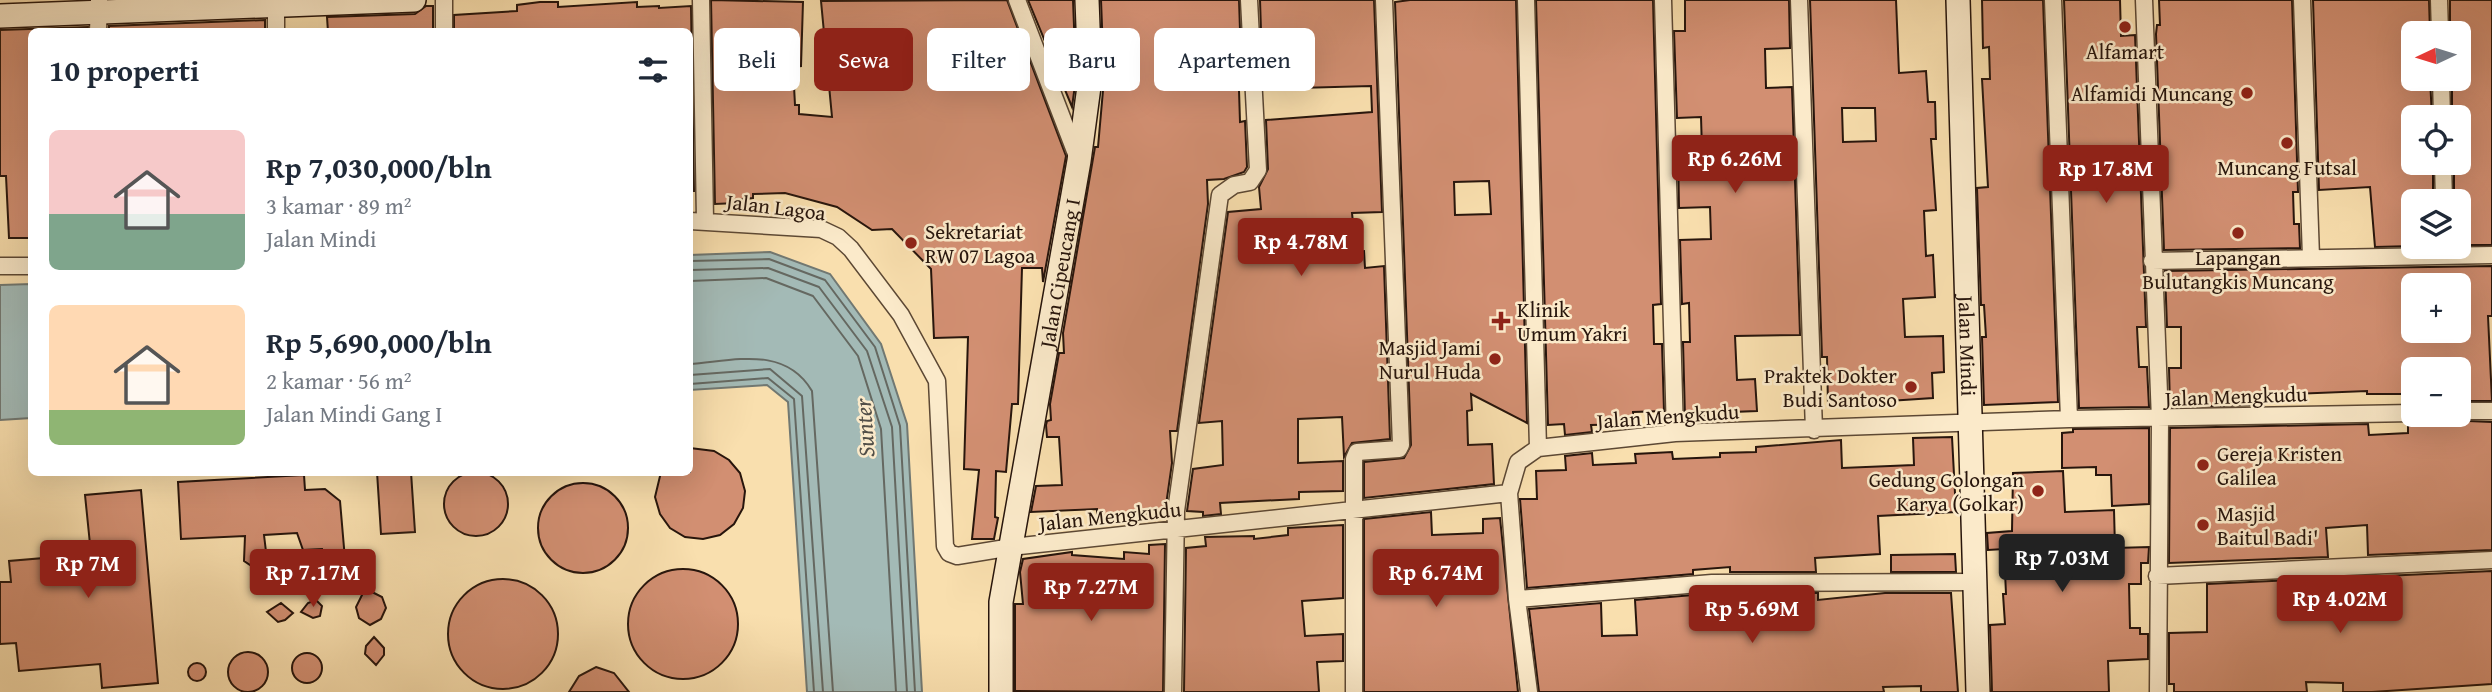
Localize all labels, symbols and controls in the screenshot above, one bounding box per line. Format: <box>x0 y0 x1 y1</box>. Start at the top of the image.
marker: Alfamart <box>2117 19 2133 35</box>
north arrow <box>2401 21 2471 91</box>
map controls <box>2401 21 2471 427</box>
chip: Beli <box>714 28 800 91</box>
chip: Sewa <box>814 28 913 91</box>
chip: Filter <box>927 28 1030 91</box>
chip: Baru <box>1044 28 1140 91</box>
chip: Apartemen <box>1154 28 1315 91</box>
place label: Alfamart <box>2086 36 2165 67</box>
text: 10 properti <box>49 48 199 92</box>
icon: filters <box>634 51 672 89</box>
place label: Alfamidi Muncang <box>2071 78 2234 109</box>
marker: Alfamidi Muncang <box>2239 85 2255 101</box>
button: locate <box>2401 105 2471 175</box>
marker: Muncang Futsal <box>2279 135 2295 151</box>
pin: Rp 6.26M <box>1663 136 1807 195</box>
text: Rp 6.26M <box>1688 141 1782 174</box>
text: Rp 7,030,000/bln <box>266 145 492 189</box>
pin: Rp 17.8M <box>2034 146 2178 205</box>
text: Rp 17.8M <box>2059 151 2153 184</box>
place label: Muncang Futsal <box>2217 152 2357 183</box>
icon: home <box>105 158 189 242</box>
street label: Jalan Lagoa <box>721 185 828 228</box>
text: 3 kamar · 89 m² <box>266 189 412 222</box>
button: layers <box>2401 189 2471 259</box>
street label: Jalan Cipeucang I <box>1030 196 1088 353</box>
place label: Sekretariat RW 07 Lagoa <box>925 216 1035 271</box>
pin: Rp 4.78M <box>1229 218 1373 278</box>
text: Jalan Mindi <box>266 222 376 255</box>
text: Rp 4.78M <box>1254 224 1348 257</box>
marker: Lapangan Bulutangkis Muncang <box>2230 225 2246 241</box>
marker: Sekretariat RW 07 Lagoa <box>903 235 919 251</box>
place label: Lapangan Bulutangkis Muncang <box>2142 242 2334 297</box>
button: + <box>2401 273 2471 343</box>
street label: Jalan Mindi <box>1951 292 1985 397</box>
place label: Klinik Umum Yakri <box>1517 294 1628 349</box>
marker: Klinik Umum Yakri <box>1491 311 1511 331</box>
text: Rp 5,690,000/bln <box>266 320 492 364</box>
place label: Masjid Jami Nurul Huda <box>1379 332 1481 387</box>
icon: home <box>105 333 189 417</box>
marker: Masjid Jami Nurul Huda <box>1487 351 1503 367</box>
button: − <box>2401 357 2471 427</box>
place label: Praktek Dokter Budi Santoso <box>1764 360 1897 415</box>
text: 2 kamar · 56 m² <box>266 364 412 397</box>
street label: Jalan Mengkudu <box>2161 378 2308 414</box>
marker: Praktek Dokter Budi Santoso <box>1903 379 1919 395</box>
water label: Sunter <box>845 396 883 459</box>
street label: Jalan Mengkudu <box>1593 396 1741 437</box>
text: Jalan Mindi Gang I <box>266 397 442 430</box>
place label: Gereja Kristen Galilea <box>2217 438 2342 493</box>
marker: Gereja Kristen Galilea <box>2195 457 2211 473</box>
place label: Gedung Golongan Karya (Golkar) <box>1869 464 2024 519</box>
marker: Gedung Golongan Karya (Golkar) <box>2030 483 2046 499</box>
street label: Jalan Mengkudu <box>1034 493 1183 539</box>
place label: Masjid Baitul Badi' <box>2217 498 2318 553</box>
marker: Masjid Baitul Badi' <box>2195 517 2211 533</box>
pin: Rp 7.03M <box>1990 534 2134 594</box>
pin: Rp 7M <box>39 540 137 600</box>
text: Rp 7.03M <box>2015 540 2109 573</box>
text: Rp 7M <box>56 546 120 579</box>
pin: Rp 7.17M <box>241 550 385 609</box>
pin: Rp 6.74M <box>1364 550 1508 609</box>
text: Rp 7.17M <box>266 555 360 588</box>
text: Rp 6.74M <box>1389 555 1483 588</box>
pin: Rp 7.27M <box>1019 564 1163 623</box>
text: Rp 7.27M <box>1044 569 1138 602</box>
pin: Rp 4.02M <box>2268 576 2412 635</box>
text: Rp 4.02M <box>2293 581 2387 614</box>
pin: Rp 5.69M <box>1680 586 1824 645</box>
text: Rp 5.69M <box>1705 591 1799 624</box>

